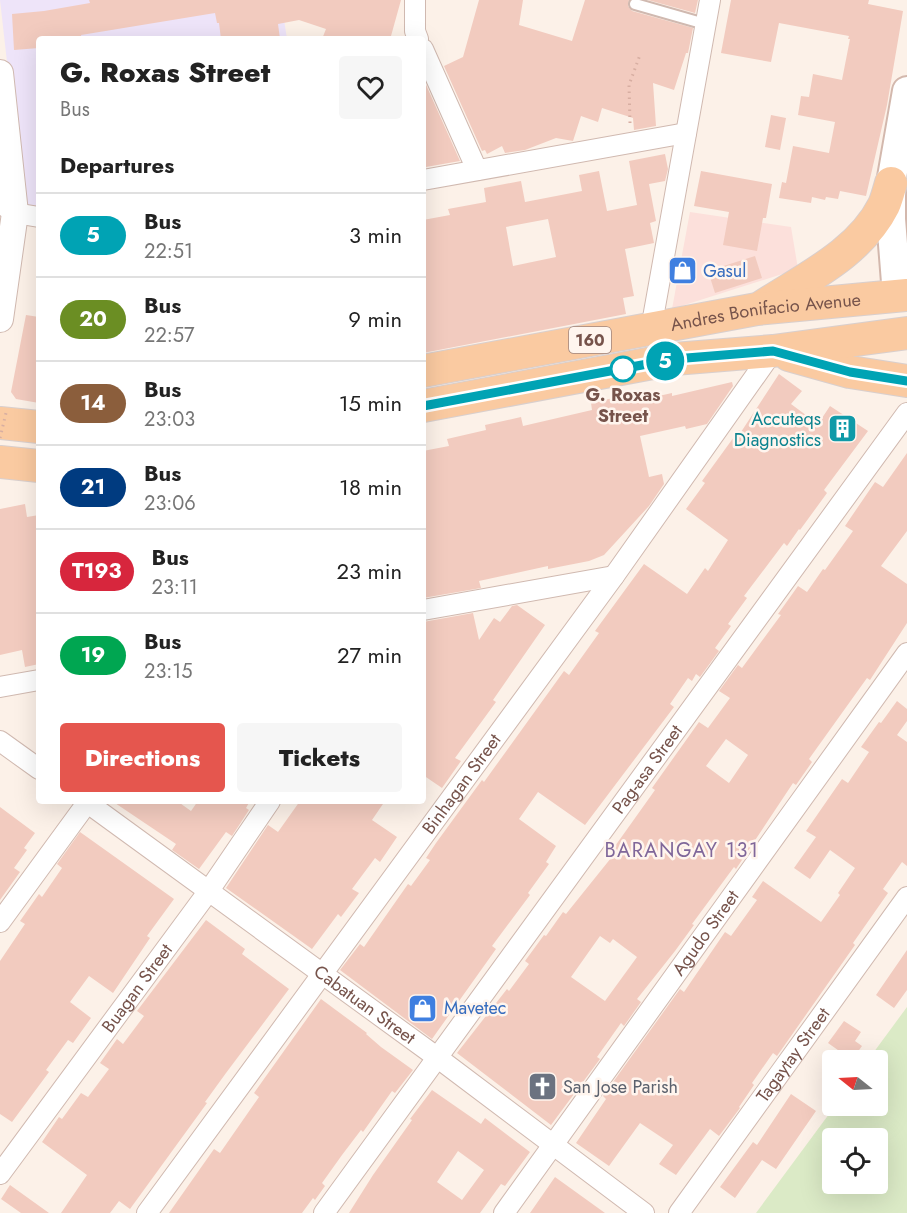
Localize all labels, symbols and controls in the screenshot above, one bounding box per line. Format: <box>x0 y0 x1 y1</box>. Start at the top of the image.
text: G. Roxas Street <box>60 52 270 93</box>
button: heart <box>339 56 402 119</box>
text: Bus <box>60 95 90 124</box>
text: Departures <box>60 149 174 181</box>
text: Bus <box>144 205 181 237</box>
text: 3 min <box>349 219 402 251</box>
text: 5 <box>86 220 100 250</box>
text: 22:51 <box>144 237 193 266</box>
shop icon: Gasul <box>666 255 698 287</box>
place label: Gasul <box>703 258 746 284</box>
street label: Andres Bonifacio Avenue <box>668 286 862 338</box>
text: Bus <box>144 289 181 321</box>
text: 9 min <box>348 303 402 335</box>
text: 20 <box>79 304 107 334</box>
text: 22:57 <box>144 321 195 350</box>
road number: 160 <box>569 327 611 353</box>
line badge: 5 <box>646 342 684 380</box>
text: 5 <box>658 346 672 376</box>
marker: G. Roxas Street <box>610 356 636 382</box>
text: Bus <box>144 373 181 405</box>
place label: G. Roxas Street <box>586 382 660 429</box>
text: 15 min <box>339 387 402 419</box>
text: 14 <box>80 388 106 418</box>
text: 23:03 <box>144 405 195 434</box>
place label: Accuteqs Diagnostics <box>734 406 821 453</box>
building icon: Accuteqs Diagnostics <box>826 413 858 445</box>
text: Bus <box>144 457 181 489</box>
text: 18 min <box>339 471 402 503</box>
text: 21 <box>81 472 105 502</box>
text: 23:06 <box>144 489 196 518</box>
text: Bus <box>152 541 189 573</box>
text: 23 min <box>336 555 402 587</box>
text: T193 <box>72 556 122 586</box>
text: 23:11 <box>152 573 198 602</box>
text: Bus <box>144 625 181 657</box>
text: 27 min <box>337 639 402 671</box>
text: 19 <box>81 640 105 670</box>
text: 23:15 <box>144 657 193 686</box>
street label: Pag-asa Street <box>606 719 689 819</box>
button: Directions <box>60 723 225 792</box>
button: Tickets <box>237 723 402 792</box>
street label: Binhagan Street <box>416 728 508 840</box>
district label: BARANGAY 131 <box>605 836 759 865</box>
street label: Agudo Street <box>666 884 746 981</box>
street label: Buagan Street <box>96 938 179 1038</box>
street label: Cabatuan Street <box>308 959 422 1051</box>
shop icon: Mavetec <box>407 992 439 1024</box>
place label: Mavetec <box>444 995 506 1021</box>
street label: Tagaytay Street <box>750 1002 837 1108</box>
north arrow <box>822 1050 888 1116</box>
map controls <box>822 1050 888 1194</box>
church icon: San Jose Parish <box>526 1071 558 1103</box>
place label: San Jose Parish <box>563 1074 678 1100</box>
button: locate <box>822 1128 888 1194</box>

